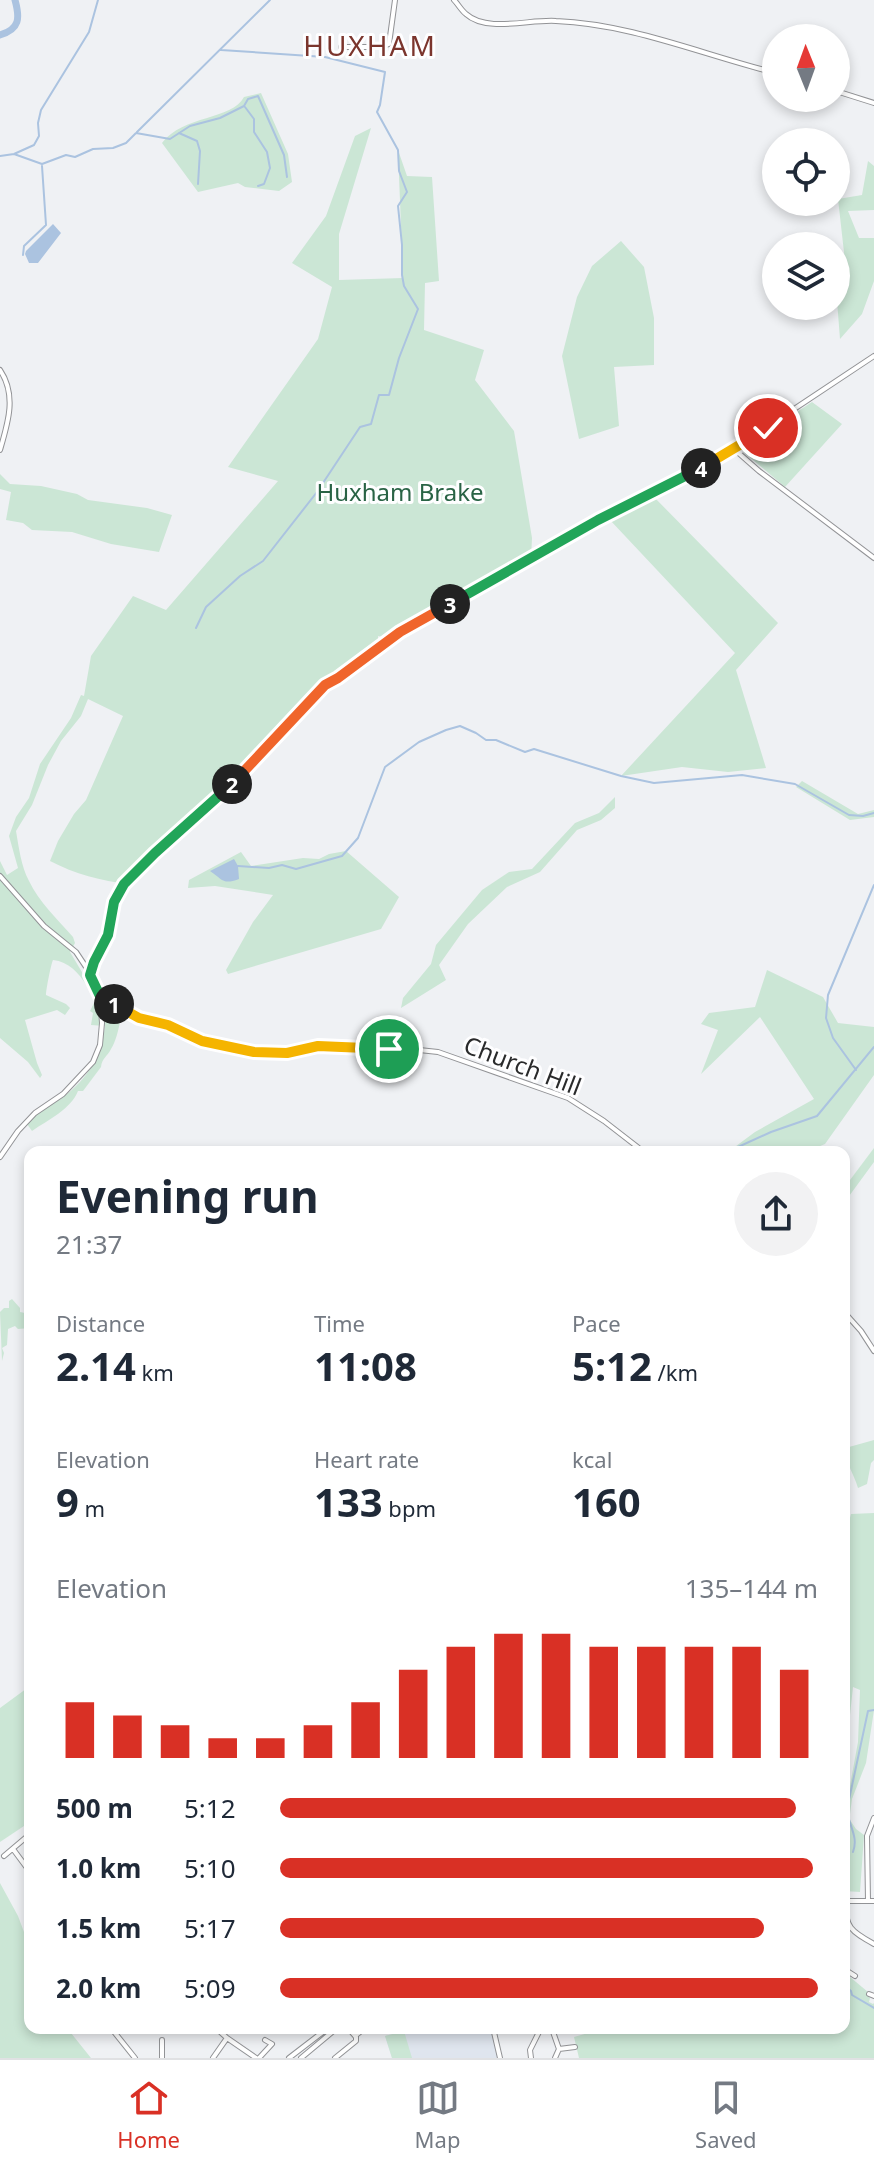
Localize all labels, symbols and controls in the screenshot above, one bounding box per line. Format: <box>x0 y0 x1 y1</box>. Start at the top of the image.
north arrow <box>762 24 850 112</box>
map controls <box>762 24 850 320</box>
district label: HUXHAM <box>303 26 437 64</box>
button: locate <box>762 128 850 216</box>
button: layers <box>762 232 850 320</box>
pin <box>734 394 802 462</box>
icon: check <box>746 406 790 450</box>
pin: 4 <box>681 448 721 488</box>
text: 4 <box>695 453 707 483</box>
park label: Huxham Brake <box>316 475 484 508</box>
pin: 3 <box>430 584 470 624</box>
text: 3 <box>444 589 456 619</box>
pin: 2 <box>212 764 252 804</box>
text: 2 <box>226 769 238 799</box>
pin: 1 <box>94 984 134 1024</box>
text: 1 <box>108 989 120 1019</box>
pin <box>355 1015 423 1083</box>
icon: arrive <box>367 1027 411 1071</box>
street label: Church Hill <box>460 1028 586 1102</box>
text: Evening run <box>56 1166 319 1226</box>
button: share <box>734 1172 818 1256</box>
text: 21:37 <box>56 1226 122 1262</box>
text: Distance <box>56 1308 145 1338</box>
text: Time <box>314 1308 365 1338</box>
text: Pace <box>572 1308 621 1338</box>
text: 2.14 <box>56 1338 136 1393</box>
text: 11:08 <box>314 1338 417 1393</box>
text: 5:12 <box>572 1338 652 1393</box>
text: km <box>136 1357 174 1387</box>
text: /km <box>652 1357 698 1387</box>
text: Elevation <box>56 1444 150 1474</box>
text: Heart rate <box>314 1444 419 1474</box>
text: kcal <box>572 1444 612 1474</box>
text: 9 <box>56 1474 79 1529</box>
text: 133 <box>314 1474 383 1529</box>
text: 160 <box>572 1474 641 1529</box>
text: m <box>79 1493 105 1523</box>
text: bpm <box>383 1493 436 1523</box>
text: Elevation <box>56 1570 167 1606</box>
text: 135–144 m <box>685 1570 818 1606</box>
text: 500 m <box>56 1790 133 1826</box>
text: 5:12 <box>184 1790 236 1826</box>
text: 1.0 km <box>56 1850 141 1886</box>
text: 5:10 <box>184 1850 236 1886</box>
text: 1.5 km <box>56 1910 141 1946</box>
text: 5:17 <box>184 1910 236 1946</box>
text: 2.0 km <box>56 1970 141 2006</box>
text: 5:09 <box>184 1970 236 2006</box>
tab: Home <box>117 2076 180 2154</box>
tab: Map <box>415 2076 460 2154</box>
tab: Saved <box>695 2076 757 2154</box>

